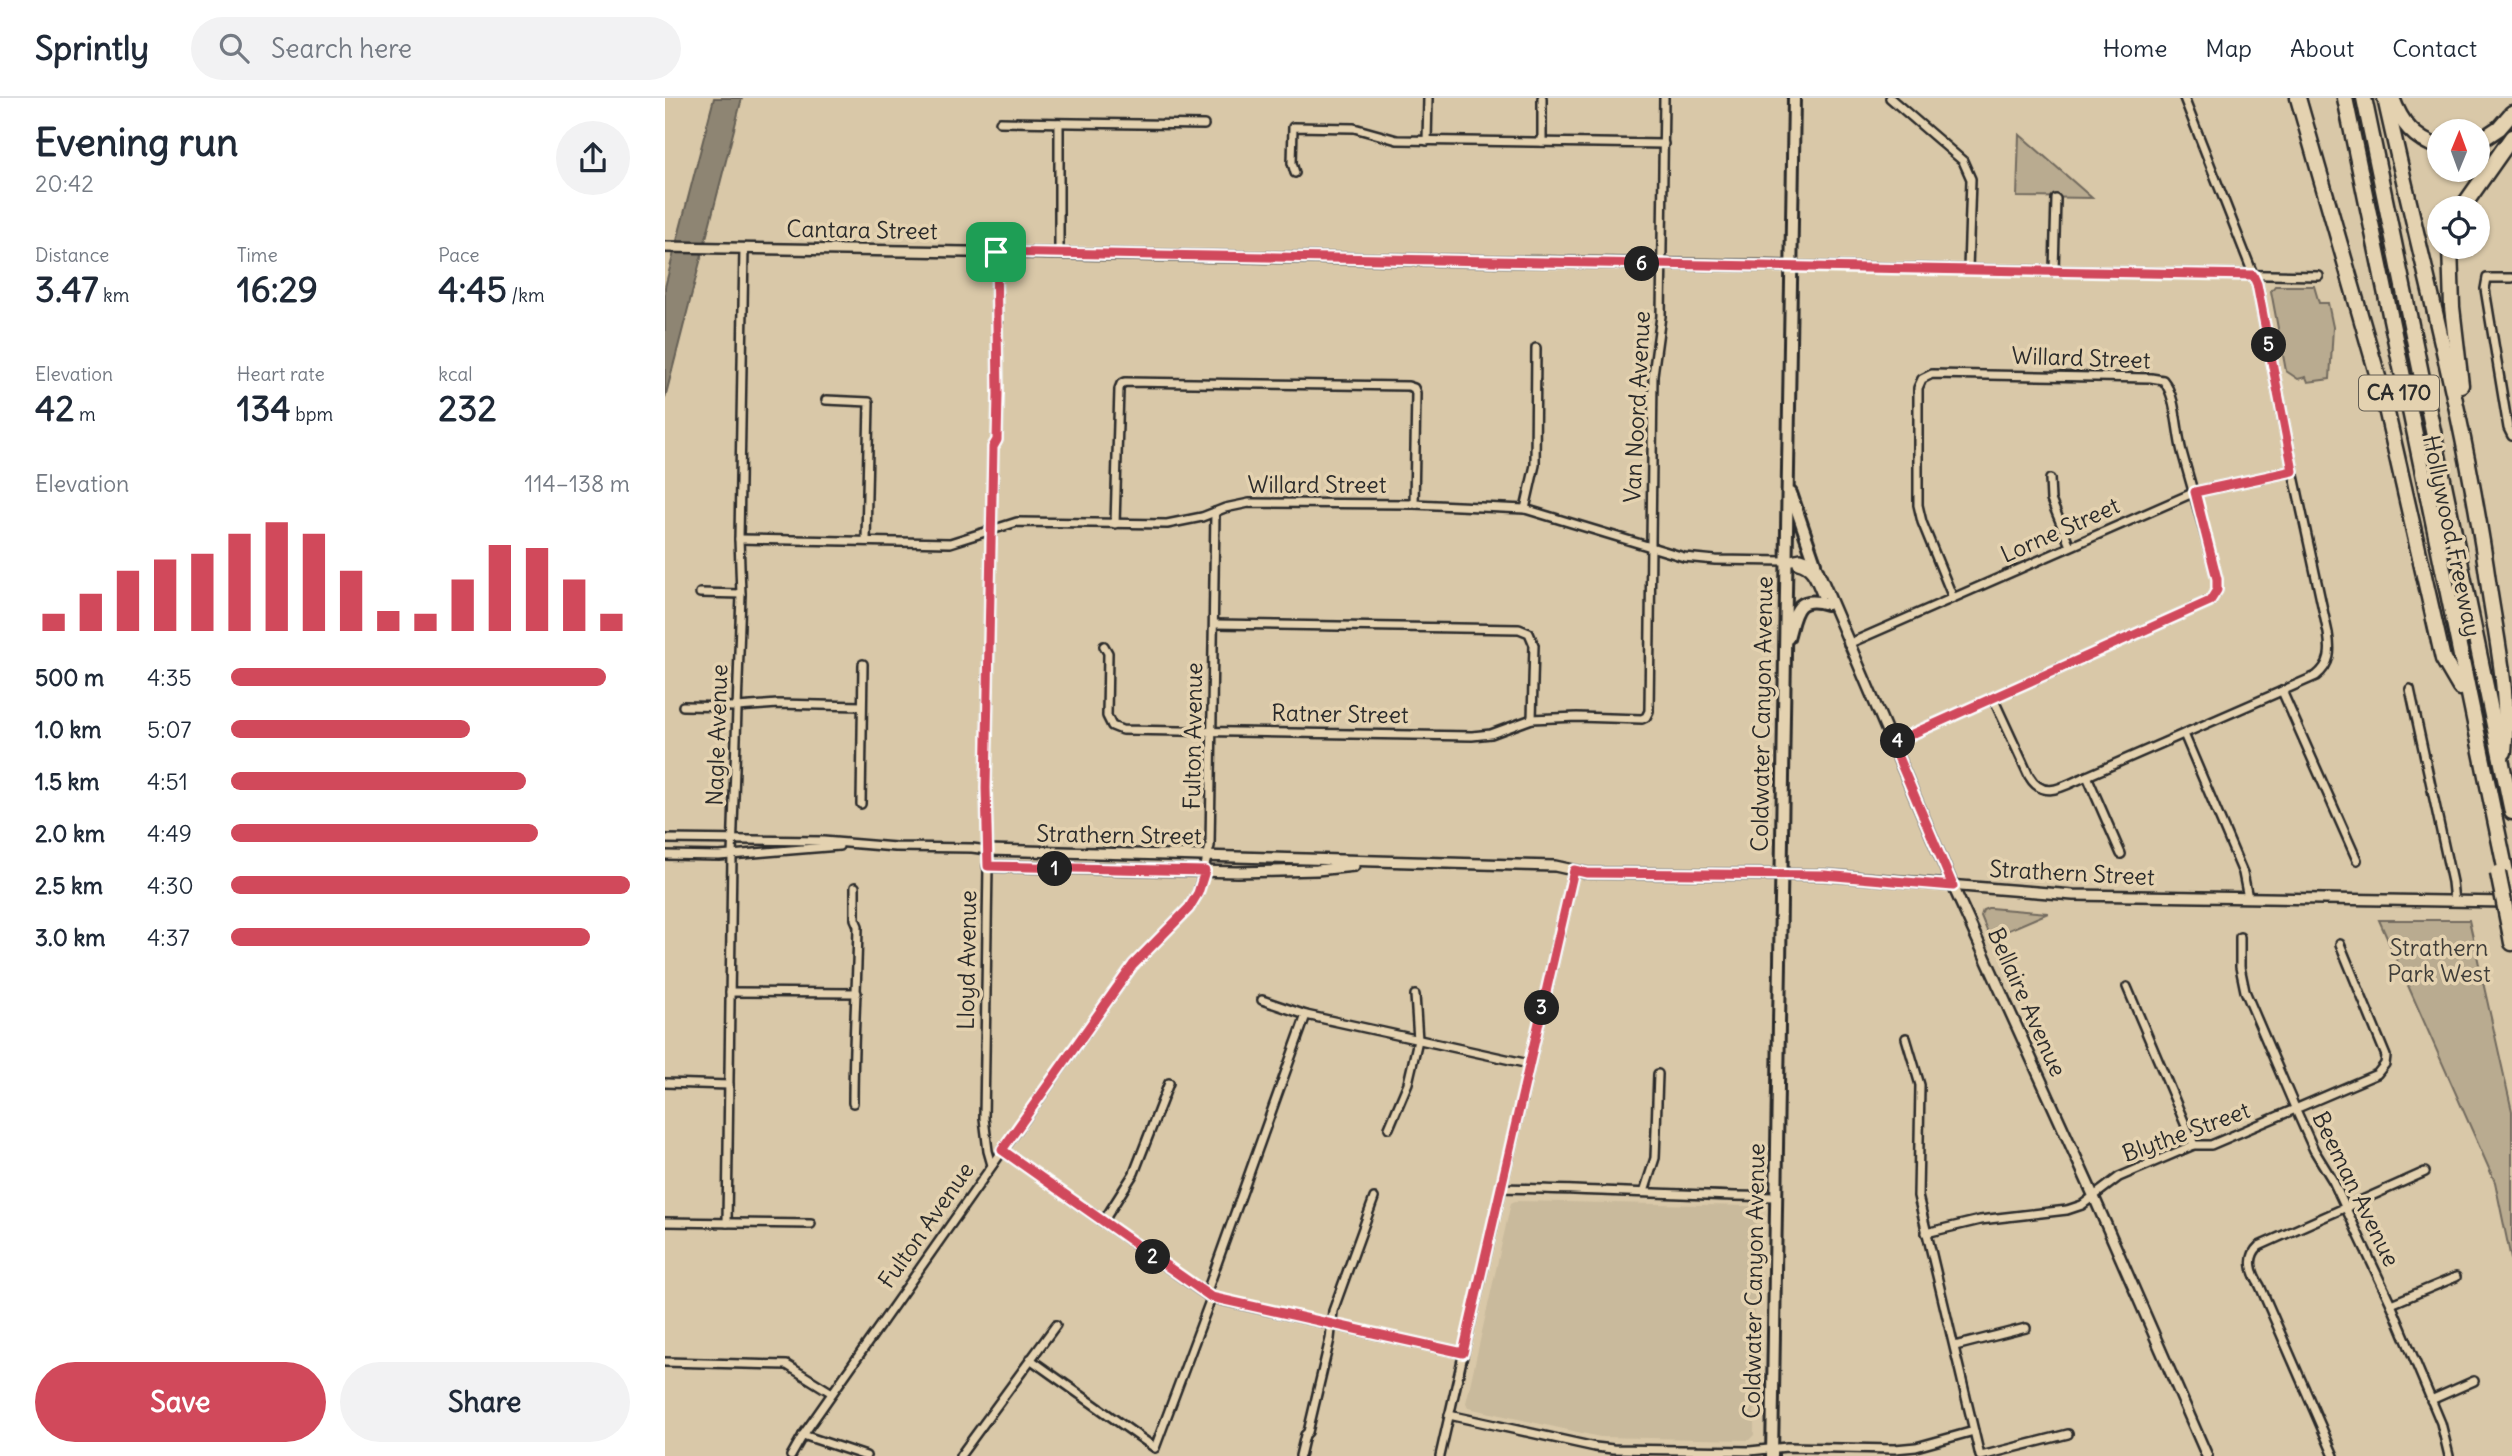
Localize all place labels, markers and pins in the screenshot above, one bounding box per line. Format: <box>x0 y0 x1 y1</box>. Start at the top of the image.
pin <box>966 222 1026 282</box>
pin: 6 <box>1625 246 1660 282</box>
pin: 5 <box>2251 328 2287 362</box>
pin: 4 <box>1881 724 1915 758</box>
pin: 1 <box>1037 852 1073 886</box>
pin: 3 <box>1525 990 1559 1026</box>
pin: 2 <box>1135 1240 1170 1274</box>

